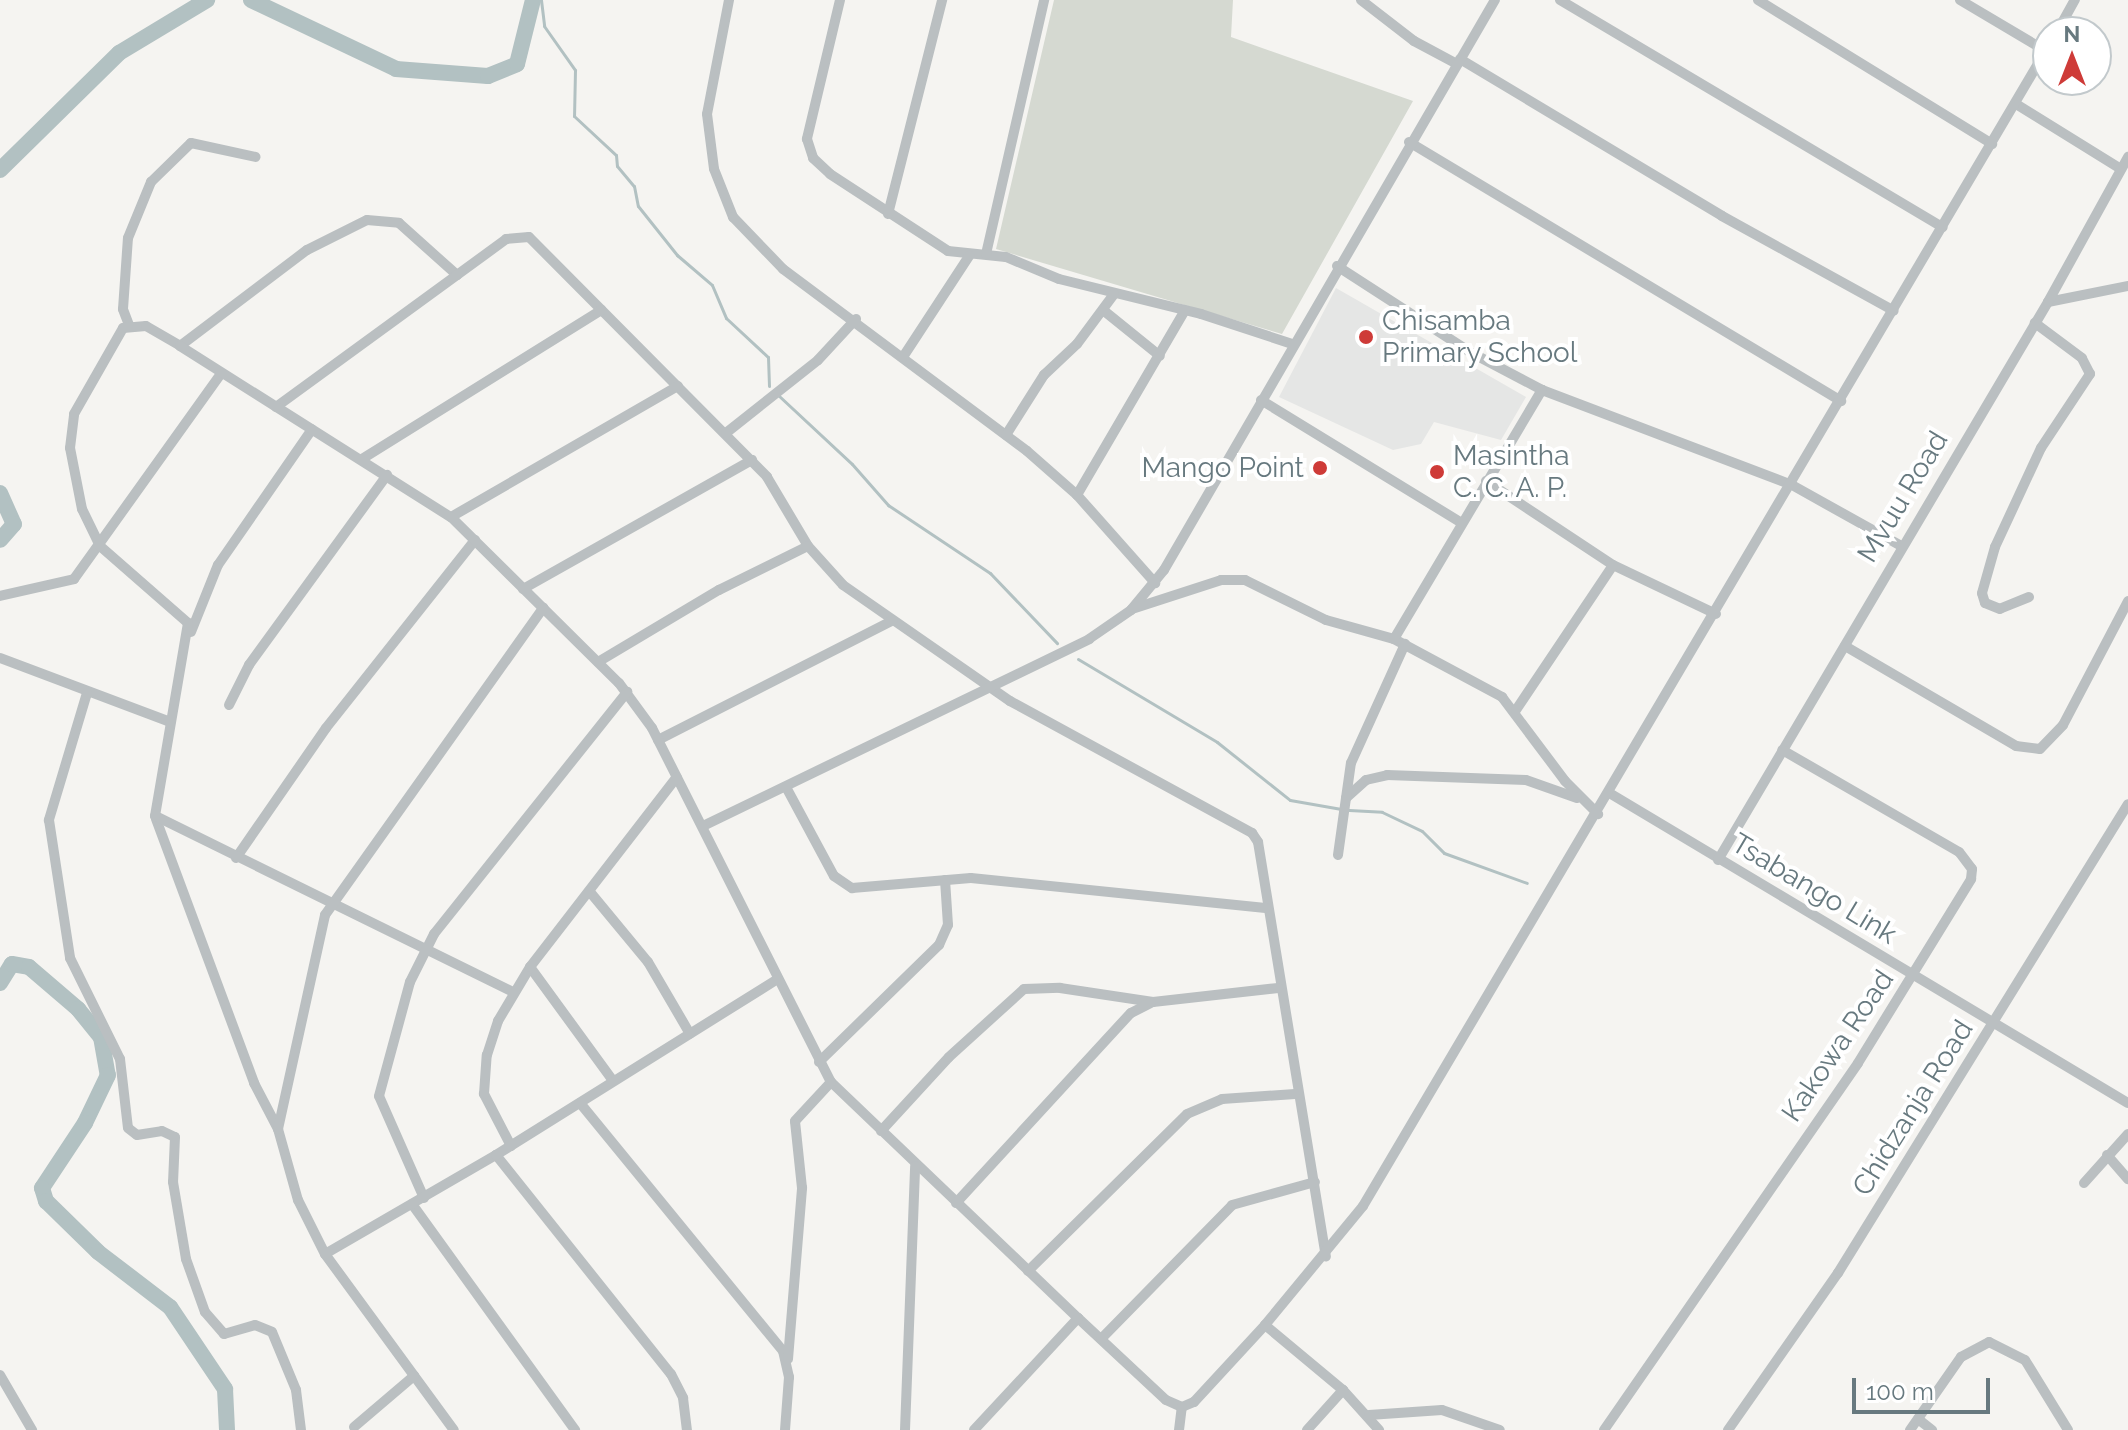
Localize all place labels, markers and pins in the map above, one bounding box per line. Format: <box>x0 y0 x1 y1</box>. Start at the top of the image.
place label: Chisamba Primary School <box>1382 304 1578 370</box>
marker: Chisamba Primary School <box>1357 328 1375 346</box>
place label: Masintha C. C. A. P. <box>1453 439 1569 505</box>
place label: Mango Point <box>1141 451 1304 485</box>
marker: Mango Point <box>1311 459 1329 477</box>
marker: Masintha C. C. A. P. <box>1428 463 1446 481</box>

